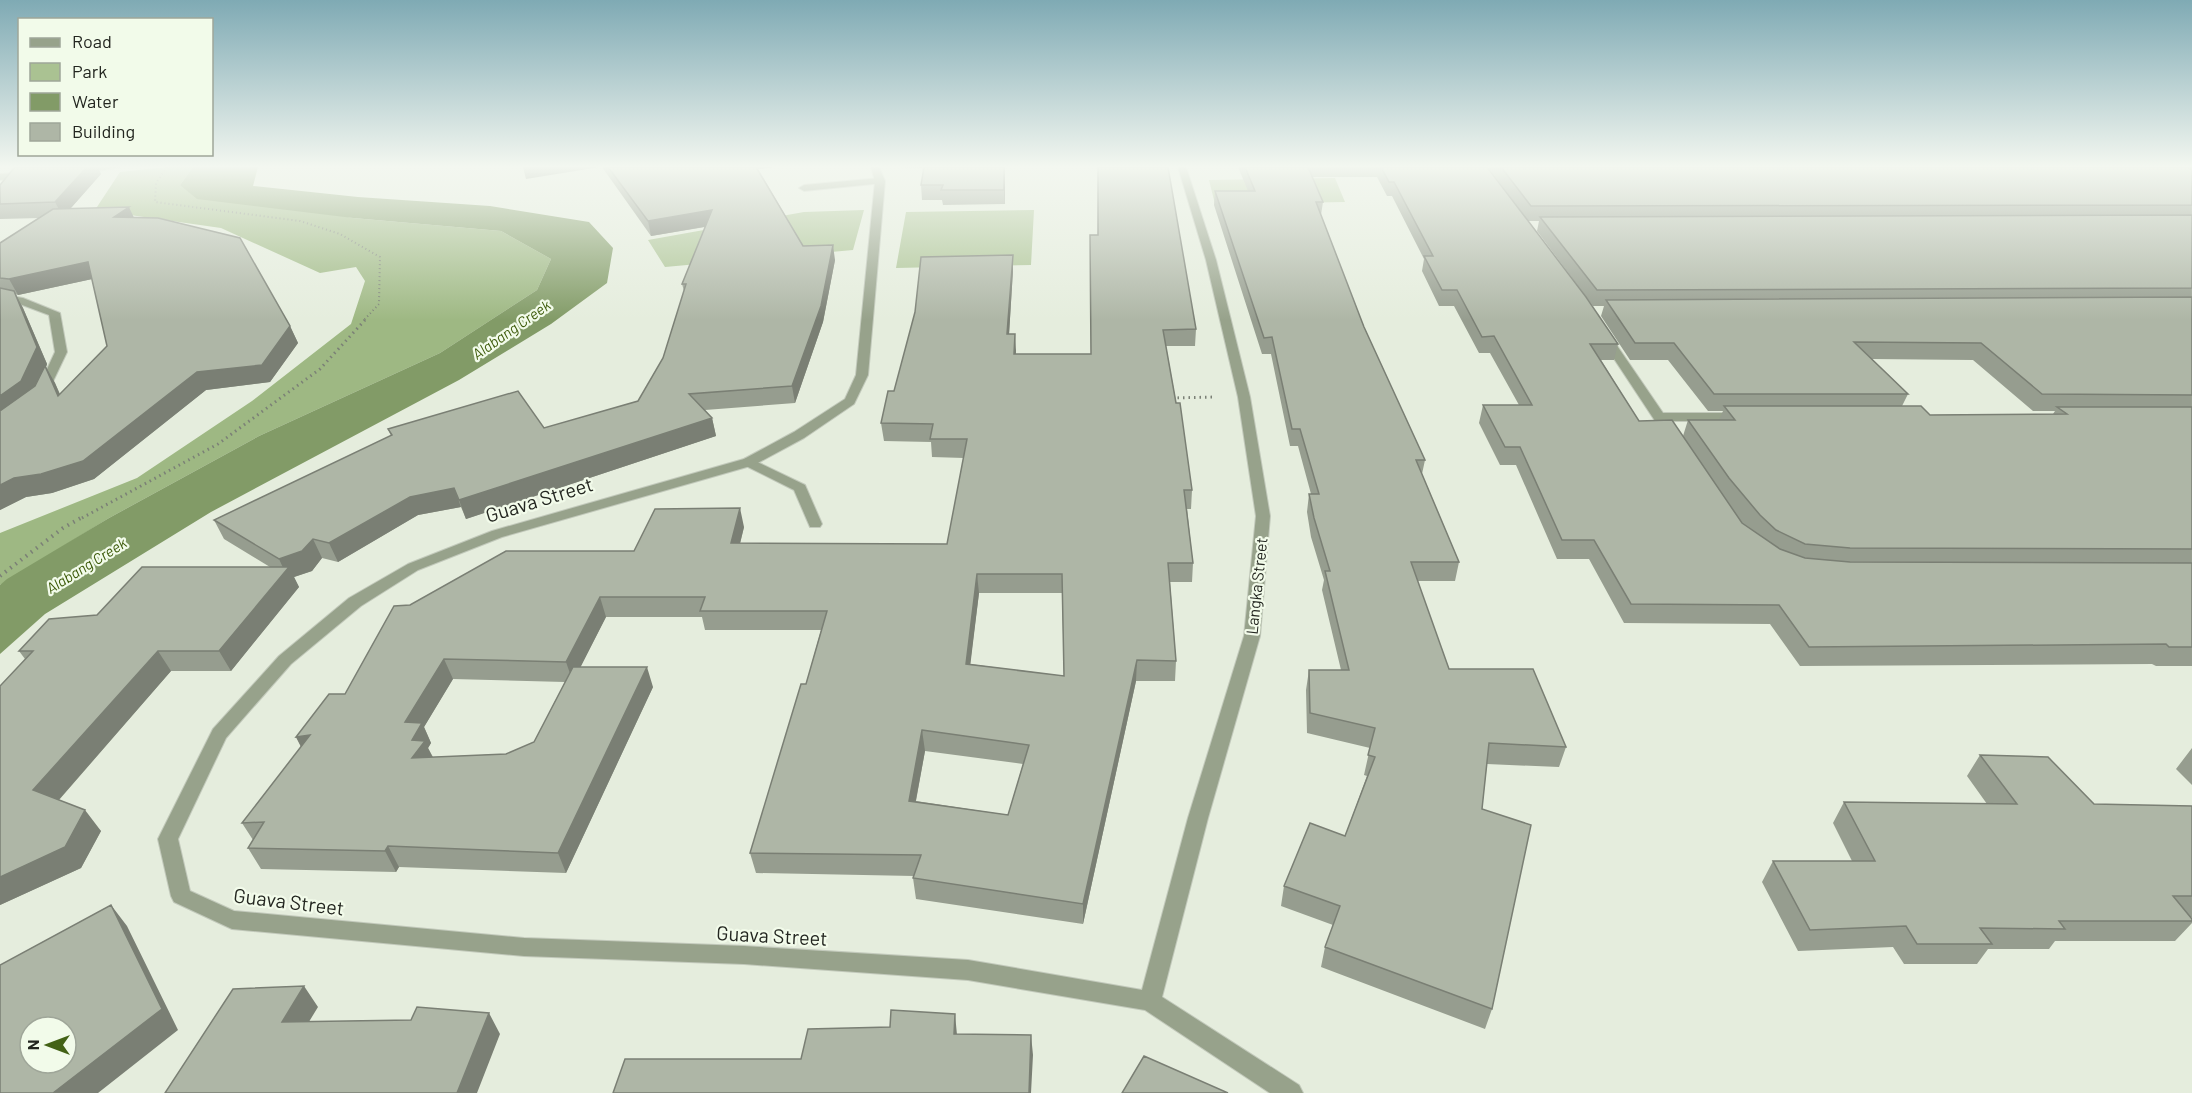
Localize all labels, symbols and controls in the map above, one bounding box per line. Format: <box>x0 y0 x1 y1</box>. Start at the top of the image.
legend <box>18 18 213 156</box>
text: Road <box>72 30 112 52</box>
text: Park <box>72 60 107 82</box>
text: Water <box>72 90 119 112</box>
text: Building <box>72 120 135 142</box>
water label: Alabang Creek <box>468 295 554 363</box>
street label: Guava Street <box>482 471 596 527</box>
water label: Alabang Creek <box>42 533 130 597</box>
street label: Langka Street <box>1241 537 1271 635</box>
street label: Guava Street <box>232 882 346 920</box>
street label: Guava Street <box>716 920 828 950</box>
north arrow <box>18 1015 78 1075</box>
text: N <box>23 1040 42 1050</box>

